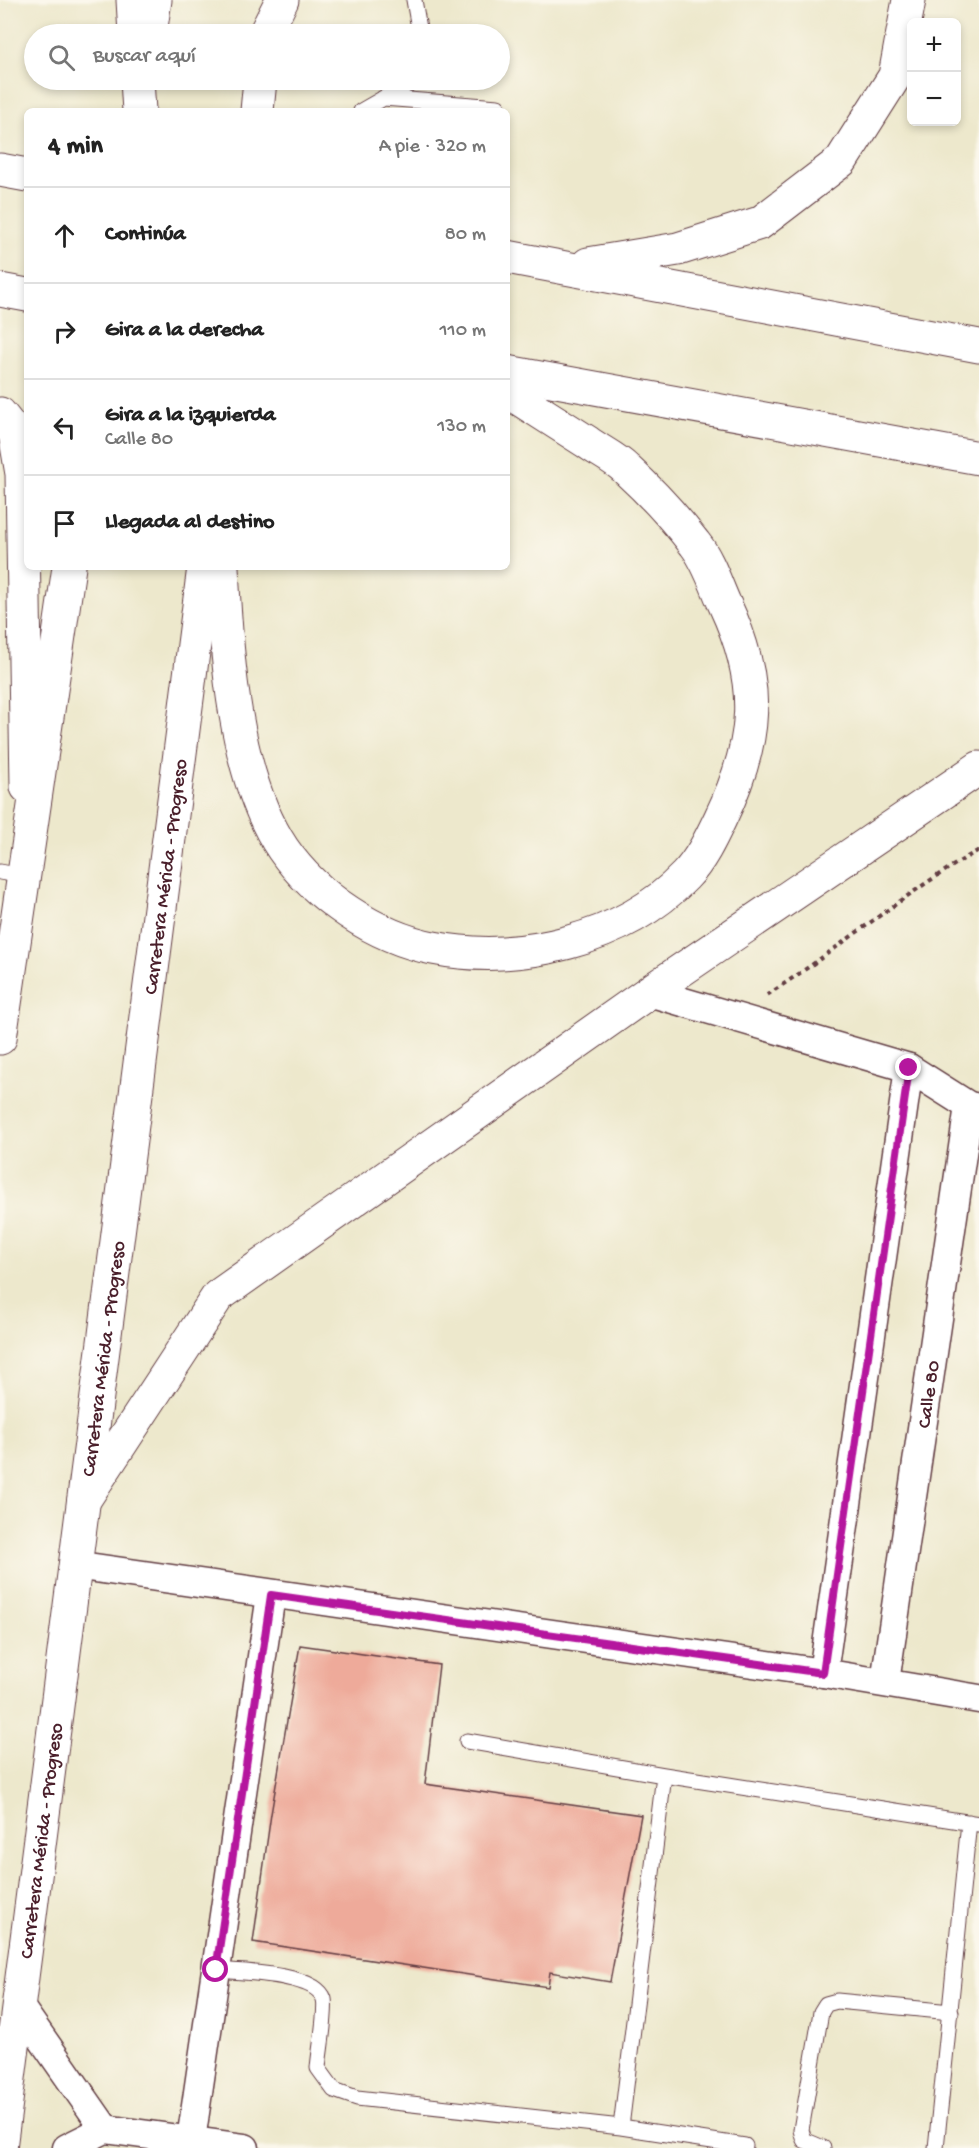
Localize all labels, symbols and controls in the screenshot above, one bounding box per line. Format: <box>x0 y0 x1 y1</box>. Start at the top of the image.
map controls <box>907 18 961 126</box>
button: + <box>907 18 961 72</box>
search box <box>24 24 510 90</box>
icon: search <box>45 41 78 74</box>
text: Buscar aquí <box>93 44 196 70</box>
button: − <box>907 72 961 126</box>
text: 4 min <box>48 132 103 163</box>
text: A pie · 320 m <box>379 136 486 159</box>
icon: ahead <box>48 219 81 252</box>
text: Continúa <box>105 222 186 248</box>
text: 80 m <box>445 224 486 247</box>
icon: right <box>48 315 81 348</box>
text: Gira a la derecha <box>105 318 263 344</box>
text: 110 m <box>440 320 486 343</box>
text: Gira a la izquierda <box>105 403 276 429</box>
icon: left <box>48 411 81 444</box>
text: 130 m <box>437 416 486 439</box>
text: Calle 80 <box>105 429 173 452</box>
icon: arrive <box>48 507 81 540</box>
text: Llegada al destino <box>105 510 275 536</box>
street label: Carretera Mérida - Progreso <box>141 758 194 996</box>
route end <box>895 1054 921 1080</box>
street label: Carretera Mérida - Progreso <box>79 1240 132 1478</box>
street label: Calle 80 <box>914 1359 947 1430</box>
street label: Carretera Mérida - Progreso <box>17 1722 70 1960</box>
route start <box>202 1956 228 1982</box>

